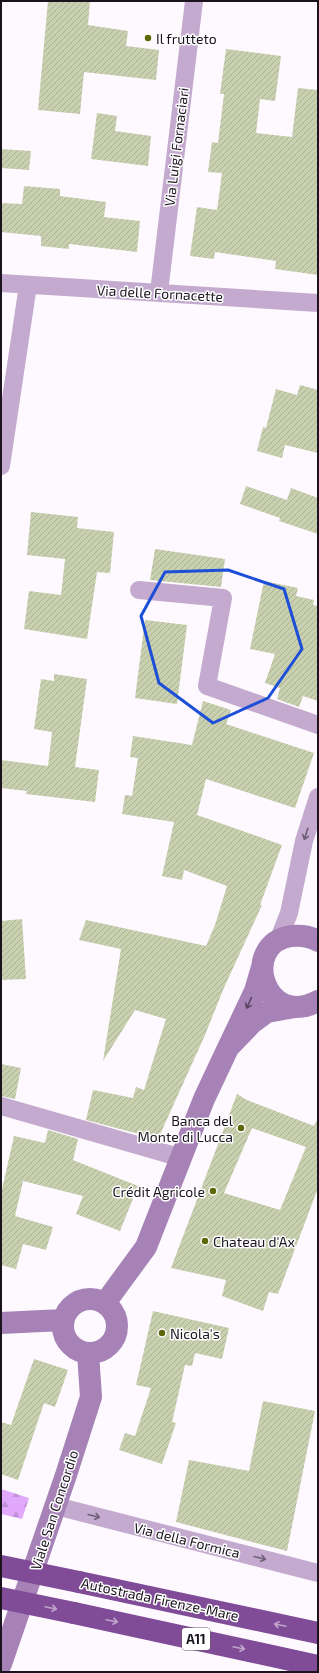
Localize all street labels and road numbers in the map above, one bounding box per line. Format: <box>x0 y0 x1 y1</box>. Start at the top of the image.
street label: Via Luigi Fornaciari <box>160 87 192 207</box>
street label: Via delle Fornacette <box>96 281 224 305</box>
street label: Viale San Concordio <box>27 1448 81 1572</box>
street label: Via della Formica <box>132 1519 242 1561</box>
street label: Autostrada Firenze-Mare <box>80 1574 240 1624</box>
road number: A11 <box>182 1628 210 1650</box>

